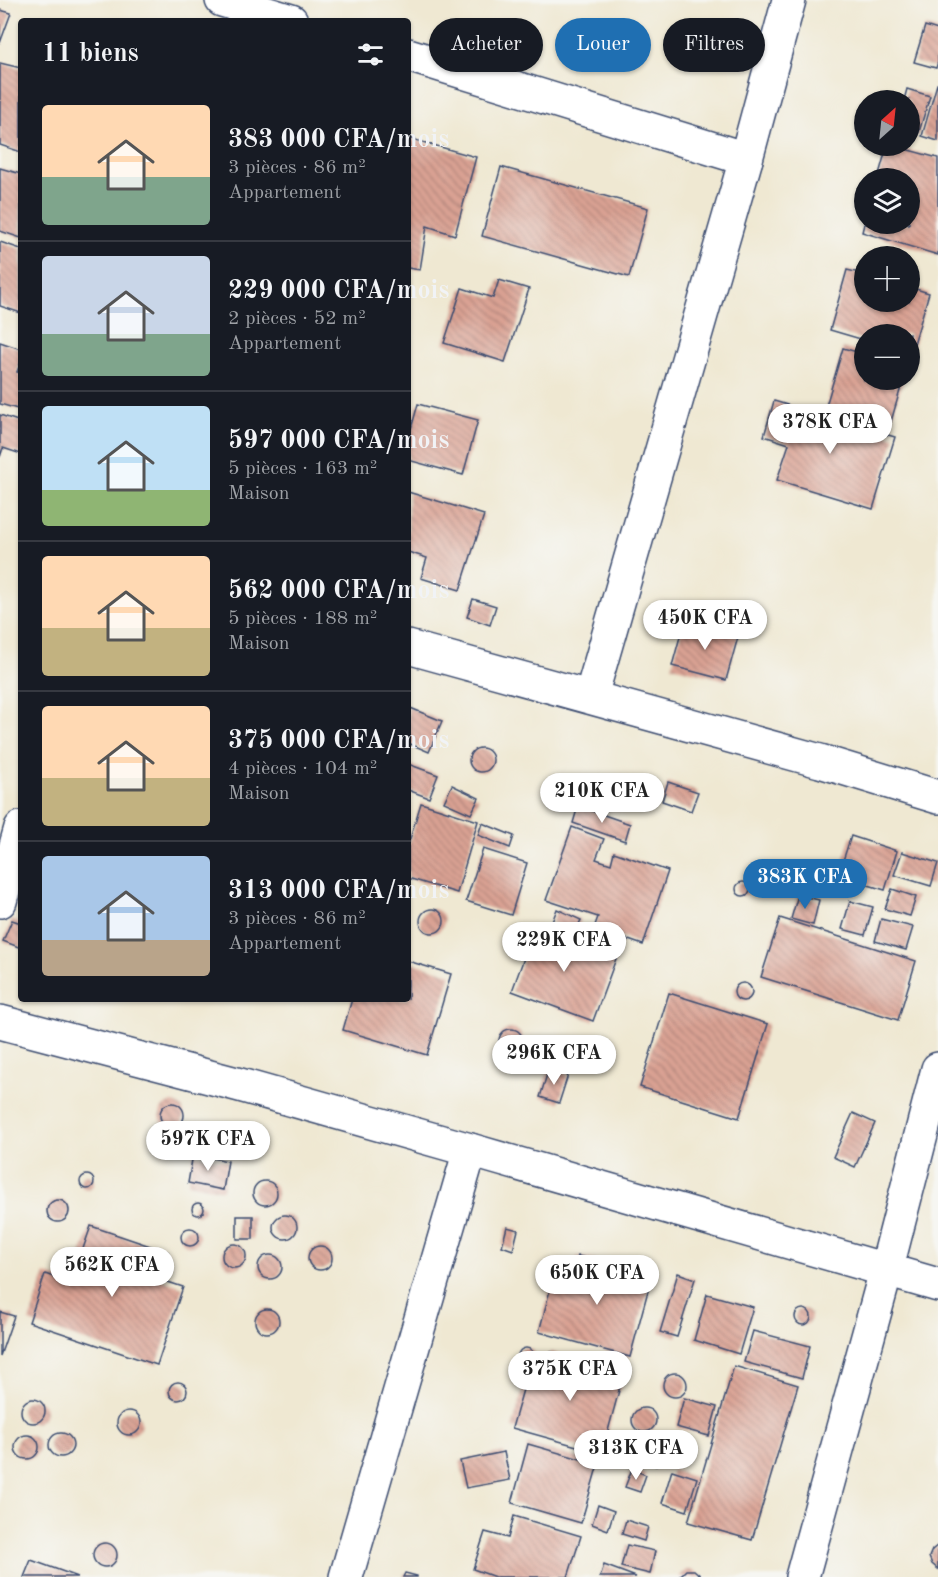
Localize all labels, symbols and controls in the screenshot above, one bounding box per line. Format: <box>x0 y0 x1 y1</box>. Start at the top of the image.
chip: Acheter <box>429 18 543 72</box>
chip: Louer <box>555 18 651 72</box>
chip: Filtres <box>663 18 765 72</box>
icon: filters <box>354 38 387 71</box>
text: 11 biens <box>42 41 139 67</box>
north arrow <box>854 90 920 156</box>
map controls <box>854 90 920 390</box>
text: 383 000 CFA/mois <box>228 127 449 153</box>
icon: home <box>90 129 162 201</box>
text: 3 pièces · 86 m² <box>228 158 366 178</box>
button: layers <box>854 168 920 234</box>
text: Appartement <box>228 183 341 203</box>
button: + <box>854 246 920 312</box>
text: 229 000 CFA/mois <box>228 278 449 304</box>
icon: home <box>90 280 162 352</box>
text: 2 pièces · 52 m² <box>228 309 366 329</box>
button: − <box>854 324 920 390</box>
text: Appartement <box>228 334 341 354</box>
pin: 378K CFA <box>768 404 892 455</box>
text: 378K CFA <box>782 413 878 433</box>
text: 597 000 CFA/mois <box>228 428 449 454</box>
icon: home <box>90 430 162 502</box>
text: 5 pièces · 163 m² <box>228 459 377 479</box>
text: Maison <box>228 484 289 504</box>
text: 562 000 CFA/mois <box>228 578 449 604</box>
icon: home <box>90 580 162 652</box>
pin: 450K CFA <box>643 600 767 651</box>
text: 5 pièces · 188 m² <box>228 609 377 629</box>
text: 450K CFA <box>657 609 753 629</box>
text: Maison <box>228 634 289 654</box>
text: 375 000 CFA/mois <box>228 728 449 754</box>
icon: home <box>90 730 162 802</box>
text: 4 pièces · 104 m² <box>228 759 377 779</box>
pin: 210K CFA <box>540 773 664 824</box>
text: 210K CFA <box>554 782 650 802</box>
text: Maison <box>228 784 289 804</box>
pin: 383K CFA <box>743 859 867 910</box>
text: 383K CFA <box>757 868 853 888</box>
text: 313 000 CFA/mois <box>228 878 449 904</box>
icon: home <box>90 880 162 952</box>
text: 3 pièces · 86 m² <box>228 909 366 929</box>
pin: 229K CFA <box>502 922 626 973</box>
text: 229K CFA <box>516 931 612 951</box>
text: Appartement <box>228 934 341 954</box>
pin: 296K CFA <box>492 1035 616 1086</box>
text: 296K CFA <box>506 1044 602 1064</box>
pin: 597K CFA <box>146 1121 270 1172</box>
text: 597K CFA <box>160 1130 256 1150</box>
pin: 562K CFA <box>50 1247 174 1298</box>
pin: 650K CFA <box>535 1255 659 1306</box>
text: 562K CFA <box>64 1256 160 1276</box>
text: 650K CFA <box>549 1264 645 1284</box>
pin: 375K CFA <box>508 1351 632 1402</box>
text: 375K CFA <box>522 1360 618 1380</box>
pin: 313K CFA <box>574 1430 698 1481</box>
text: 313K CFA <box>588 1439 684 1459</box>

